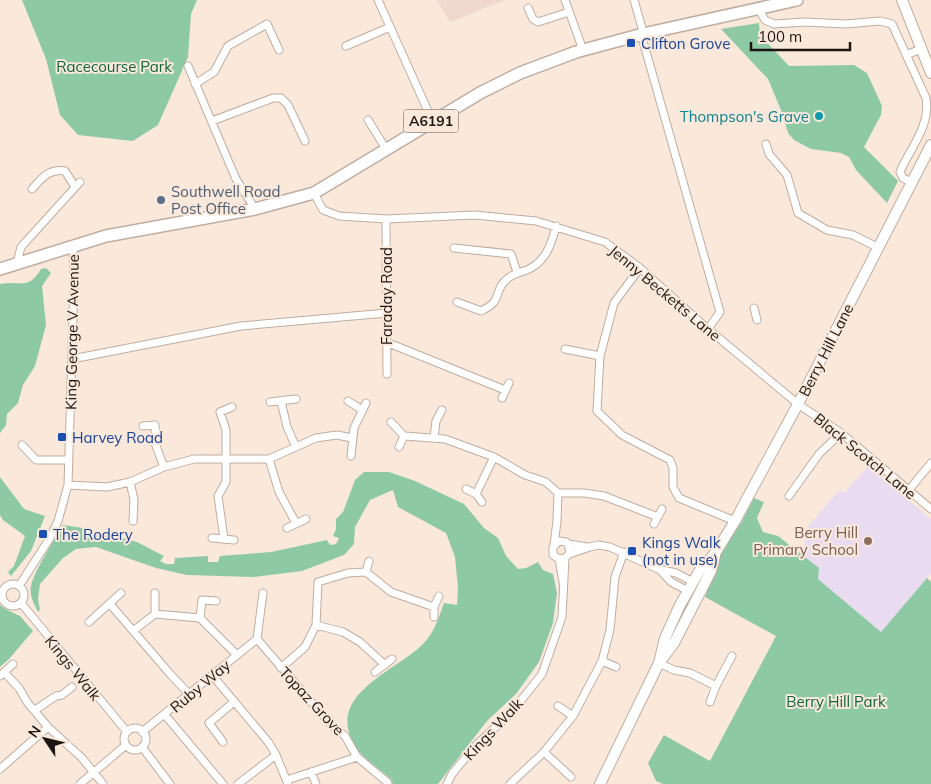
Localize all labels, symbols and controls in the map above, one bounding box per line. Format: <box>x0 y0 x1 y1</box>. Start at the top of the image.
scale bar <box>751 20 850 52</box>
text: 100 m <box>758 27 802 46</box>
place label: Clifton Grove <box>641 34 730 53</box>
marker: Clifton Grove <box>625 37 637 49</box>
park label: Racecourse Park <box>56 57 172 76</box>
place label: Thompson's Grave <box>680 107 809 126</box>
road number: A6191 <box>404 110 458 132</box>
marker: Thompson's Grave <box>813 110 825 122</box>
place label: Southwell Road Post Office <box>171 182 280 218</box>
marker: Southwell Road Post Office <box>155 194 167 206</box>
street label: Jenny Becketts Lane <box>605 241 725 345</box>
street label: Faraday Road <box>377 247 396 345</box>
street label: King George V Avenue <box>61 254 83 410</box>
street label: Berry Hill Lane <box>794 300 858 400</box>
street label: Black Scotch Lane <box>810 409 920 503</box>
place label: Harvey Road <box>72 428 163 447</box>
marker: Harvey Road <box>56 431 68 443</box>
place label: Berry Hill Primary School <box>753 523 858 559</box>
place label: The Rodery <box>53 525 133 544</box>
marker: The Rodery <box>37 528 49 540</box>
place label: Kings Walk (not in use) <box>642 533 721 569</box>
marker: Berry Hill Primary School <box>862 535 874 547</box>
marker: Kings Walk (not in use) <box>626 545 638 557</box>
street label: Kings Walk <box>41 632 105 705</box>
street label: Ruby Way <box>166 655 234 717</box>
street label: Topaz Grove <box>275 663 349 739</box>
park label: Berry Hill Park <box>786 692 886 711</box>
street label: Kings Walk <box>459 694 527 764</box>
north arrow <box>20 714 70 764</box>
text: N <box>24 722 45 741</box>

